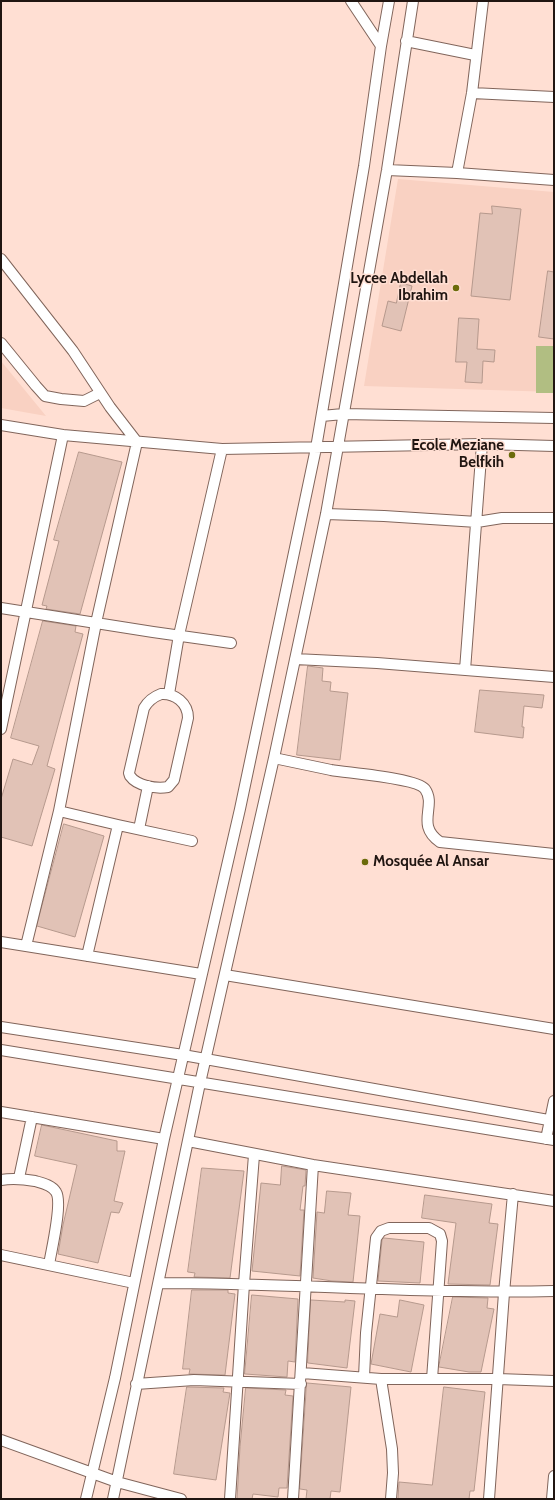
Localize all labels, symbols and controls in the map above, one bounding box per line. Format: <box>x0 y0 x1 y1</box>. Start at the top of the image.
place label: Lycee Abdellah Ibrahim <box>350 270 448 305</box>
marker: Lycee Abdellah Ibrahim <box>451 283 461 293</box>
place label: Ecole Meziane Belfkih <box>411 437 504 472</box>
marker: Ecole Meziane Belfkih <box>507 450 517 460</box>
place label: Mosquée Al Ansar <box>373 853 489 871</box>
marker: Mosquée Al Ansar <box>360 857 370 867</box>

